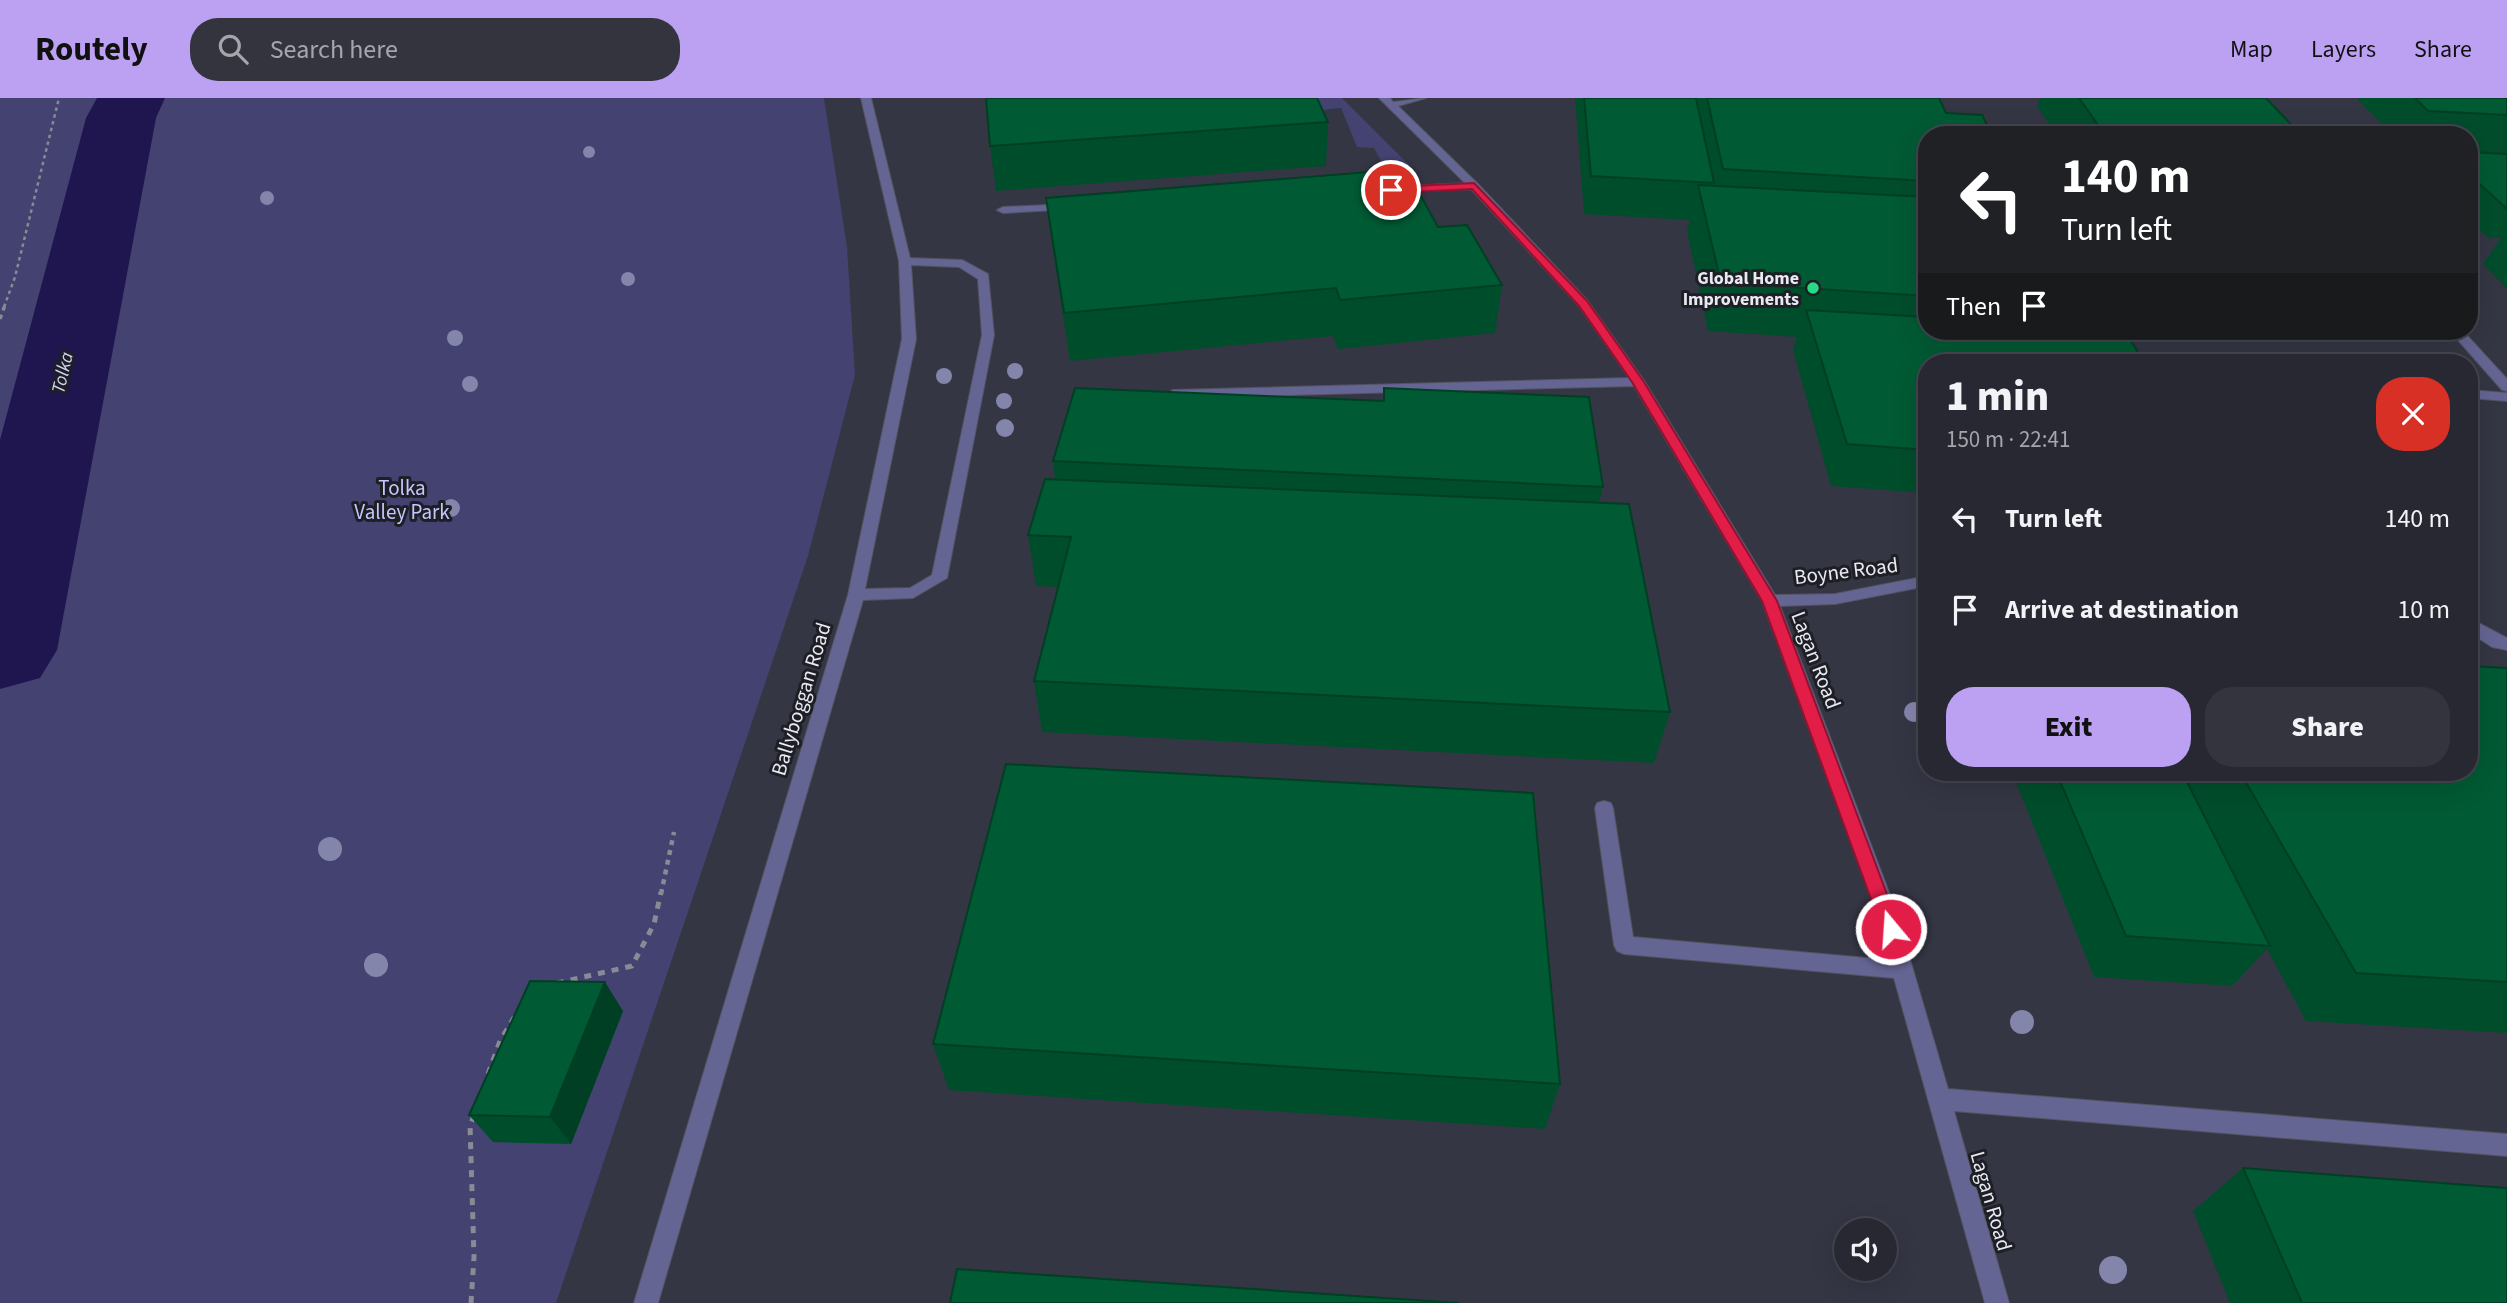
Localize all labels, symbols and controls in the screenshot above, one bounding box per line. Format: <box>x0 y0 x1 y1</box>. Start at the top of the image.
search box <box>190 18 680 81</box>
text: Routely <box>35 26 148 73</box>
icon: search <box>214 30 252 68</box>
text: Search here <box>270 31 398 68</box>
text: Map <box>2230 32 2273 67</box>
text: Layers <box>2311 32 2376 67</box>
text: Share <box>2414 32 2472 67</box>
text: 140 m <box>2061 142 2190 212</box>
icon: left <box>1946 154 2037 245</box>
pin <box>1361 160 1421 220</box>
icon: arrive <box>1372 171 1410 209</box>
text: Turn left <box>2061 207 2172 253</box>
place label: Global Home Improvements <box>1683 266 1799 312</box>
marker: Global Home Improvements <box>1805 280 1821 296</box>
icon: arrive <box>2015 287 2053 325</box>
text: Then <box>1946 288 2001 325</box>
water label: Tolka <box>45 350 81 396</box>
text: 1 min <box>1946 367 2049 427</box>
button: close <box>2376 377 2450 451</box>
text: 150 m · 22:41 <box>1946 423 2070 456</box>
park label: Tolka Valley Park <box>354 473 450 527</box>
icon: left <box>1946 500 1984 538</box>
text: Turn left <box>2005 500 2102 537</box>
text: 140 m <box>2384 500 2450 537</box>
street label: Boyne Road <box>1792 550 1900 592</box>
icon: arrive <box>1946 591 1984 629</box>
text: Arrive at destination <box>2005 591 2239 628</box>
text: 10 m <box>2397 591 2450 628</box>
street label: Lagan Road <box>1784 607 1848 713</box>
street label: Ballyboggan Road <box>763 619 839 779</box>
button: Exit <box>1946 687 2191 767</box>
button: Share <box>2205 687 2450 767</box>
position arrow <box>1854 892 1928 966</box>
street label: Lagan Road <box>1962 1148 2020 1254</box>
map controls <box>1834 1218 1897 1281</box>
button: sound <box>1834 1218 1897 1281</box>

